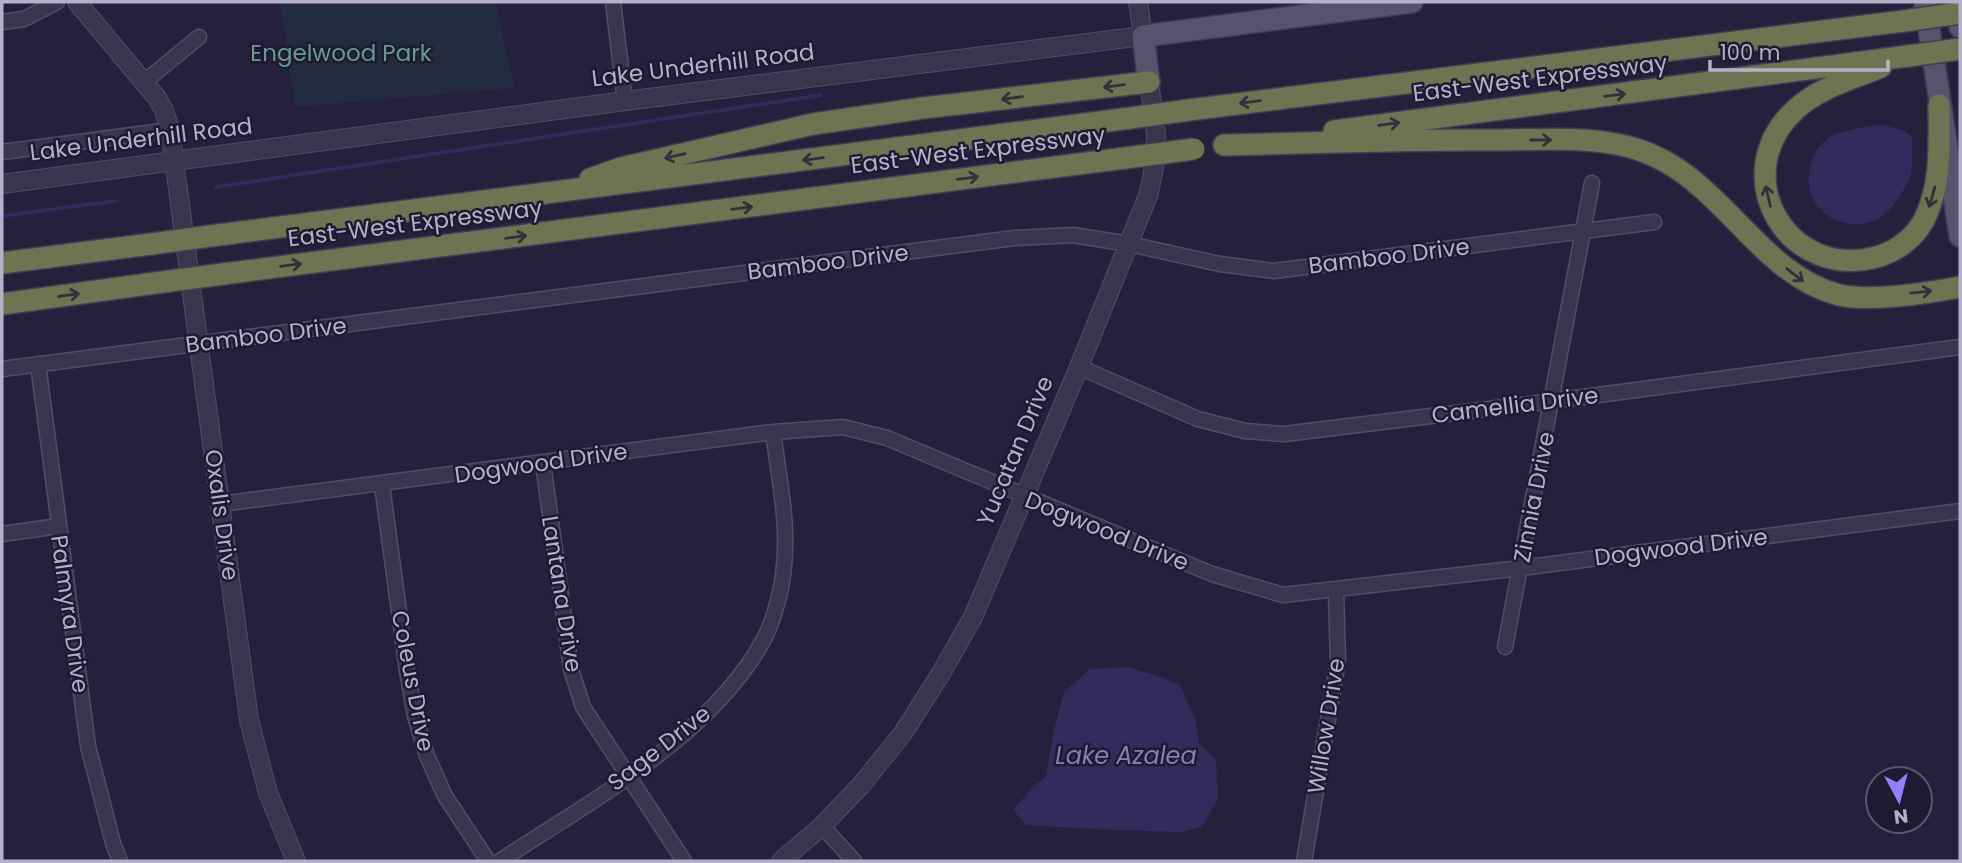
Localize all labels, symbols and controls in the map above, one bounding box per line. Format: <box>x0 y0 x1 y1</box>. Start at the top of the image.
scale bar <box>1710 28 1888 72</box>
street label: Lake Underhill Road <box>590 35 816 95</box>
park label: Engelwood Park <box>250 37 432 69</box>
text: 100 m <box>1720 38 1780 67</box>
street label: East-West Expressway <box>1411 47 1669 109</box>
one-way arrow <box>1103 80 1126 93</box>
one-way arrow <box>1603 88 1626 101</box>
one-way arrow <box>1001 92 1024 105</box>
one-way arrow <box>1239 96 1262 109</box>
street label: Lake Underhill Road <box>28 109 254 169</box>
one-way arrow <box>1377 117 1400 130</box>
street label: East-West Expressway <box>849 119 1107 181</box>
one-way arrow <box>1529 133 1552 147</box>
one-way arrow <box>664 150 687 163</box>
one-way arrow <box>802 152 825 165</box>
one-way arrow <box>956 172 978 185</box>
one-way arrow <box>1761 185 1774 207</box>
one-way arrow <box>1924 185 1937 207</box>
street label: East-West Expressway <box>286 192 544 254</box>
one-way arrow <box>730 201 753 214</box>
one-way arrow <box>504 230 527 243</box>
street label: Bamboo Drive <box>1307 230 1471 282</box>
street label: Bamboo Drive <box>746 236 910 288</box>
one-way arrow <box>279 259 301 272</box>
one-way arrow <box>1786 267 1804 282</box>
one-way arrow <box>1910 285 1932 298</box>
one-way arrow <box>58 288 80 301</box>
street label: Bamboo Drive <box>184 309 348 361</box>
street label: Yucatan Drive <box>969 371 1061 531</box>
street label: Camellia Drive <box>1430 379 1600 431</box>
street label: Zinnia Drive <box>1506 429 1562 565</box>
street label: Dogwood Drive <box>453 435 629 491</box>
street label: Oxalis Drive <box>197 448 247 582</box>
street label: Dogwood Drive <box>1020 484 1194 578</box>
street label: Lantana Drive <box>534 513 590 675</box>
street label: Dogwood Drive <box>1593 521 1769 573</box>
street label: Palmyra Drive <box>43 533 97 695</box>
street label: Coleus Drive <box>384 608 442 754</box>
street label: Willow Drive <box>1299 656 1353 796</box>
street label: Sage Drive <box>601 698 717 798</box>
water label: Lake Azalea <box>1055 739 1197 772</box>
north arrow <box>1864 765 1934 835</box>
text: N <box>1892 802 1910 831</box>

